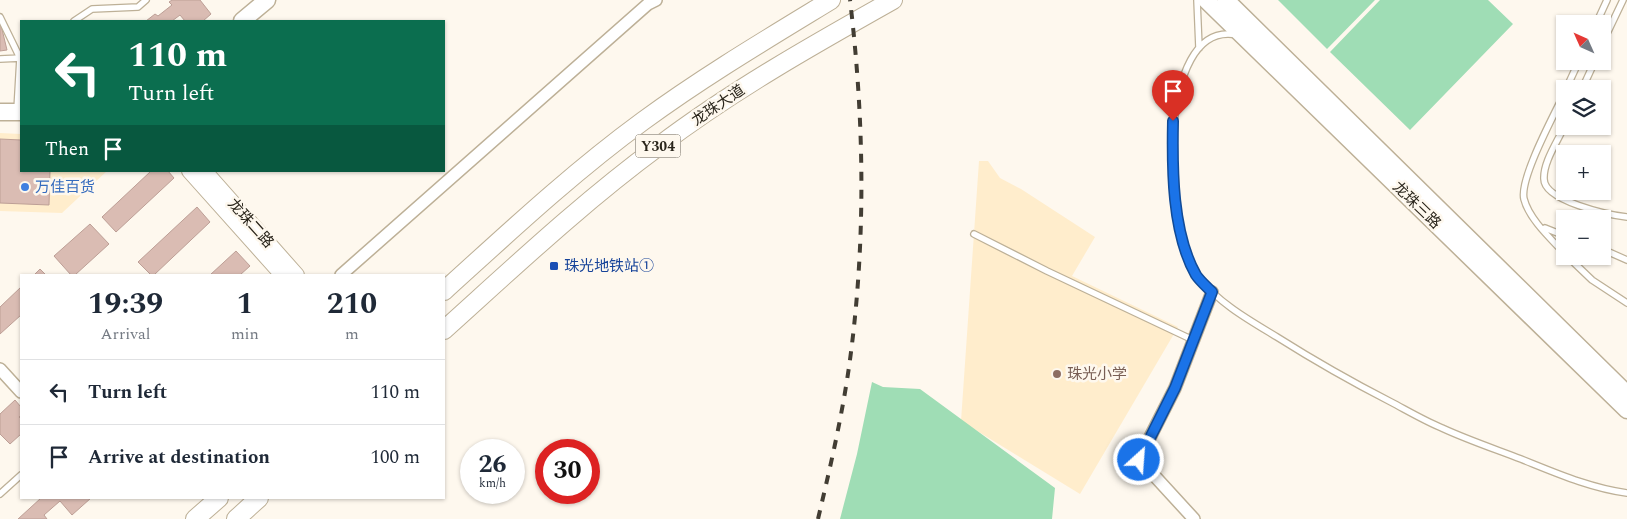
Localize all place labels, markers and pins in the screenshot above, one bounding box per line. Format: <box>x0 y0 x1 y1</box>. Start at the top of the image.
pin <box>1152 70 1194 121</box>
place label: 万佳百货 <box>35 176 95 199</box>
marker: 万佳百货 <box>19 181 31 193</box>
place label: 珠光地铁站① <box>564 255 654 278</box>
marker: 珠光地铁站① <box>548 260 560 272</box>
place label: 珠光小学 <box>1067 363 1127 386</box>
marker: 珠光小学 <box>1051 368 1063 380</box>

